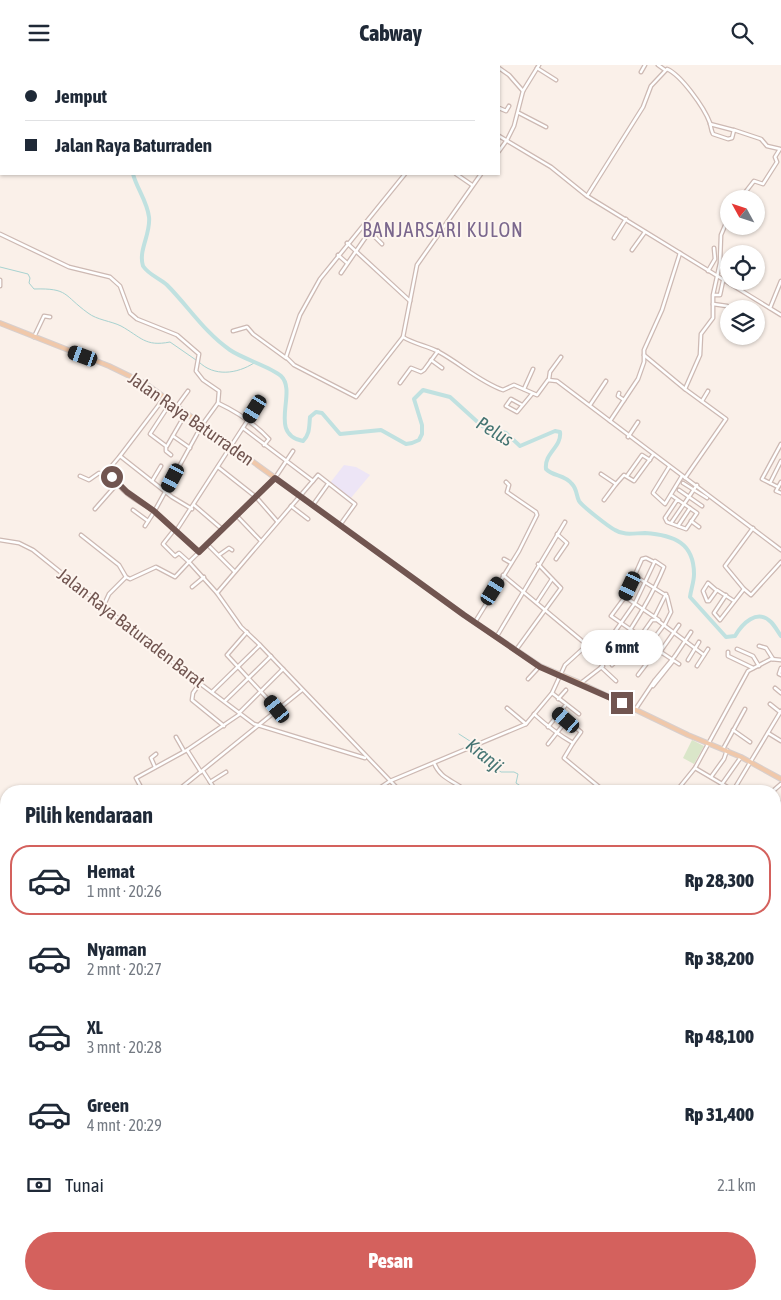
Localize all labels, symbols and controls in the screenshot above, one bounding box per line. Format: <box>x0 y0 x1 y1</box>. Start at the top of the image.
icon: menu <box>25 19 53 47</box>
icon: search <box>728 19 756 47</box>
text: Cabway <box>359 20 422 46</box>
text: Jemput <box>55 85 107 107</box>
text: Jalan Raya Baturraden <box>55 134 212 156</box>
north arrow <box>720 190 765 235</box>
map controls <box>720 190 765 345</box>
district label: BANJARSARI KULON <box>362 218 524 241</box>
button: locate <box>720 245 765 290</box>
button: layers <box>720 300 765 345</box>
car <box>66 344 99 368</box>
street label: Jalan Raya Baturraden <box>124 367 258 470</box>
car <box>240 392 269 426</box>
water label: Pelus <box>473 412 517 451</box>
car <box>159 461 186 495</box>
route start <box>101 466 123 488</box>
street label: Jalan Raya Baturaden Barat <box>53 564 209 692</box>
car <box>616 569 643 603</box>
car <box>478 574 507 608</box>
callout: 6 mnt <box>581 631 663 665</box>
text: 6 mnt <box>605 638 639 656</box>
route end <box>611 692 633 714</box>
car <box>261 693 292 725</box>
car <box>549 704 582 736</box>
water label: Kranji <box>462 734 508 776</box>
text: Pilih kendaraan <box>25 802 153 828</box>
icon: car <box>27 858 72 903</box>
text: Hemat <box>87 860 135 882</box>
text: Rp 28,300 <box>685 869 754 891</box>
text: 1 mnt · 20:26 <box>87 882 162 900</box>
icon: car <box>27 936 72 981</box>
text: Nyaman <box>87 938 146 960</box>
text: Rp 38,200 <box>685 947 754 969</box>
text: 2 mnt · 20:27 <box>87 960 162 978</box>
icon: car <box>27 1014 72 1059</box>
text: XL <box>87 1016 103 1038</box>
text: Rp 48,100 <box>685 1025 754 1047</box>
text: 3 mnt · 20:28 <box>87 1038 162 1056</box>
icon: car <box>27 1092 72 1137</box>
text: Green <box>87 1094 129 1116</box>
text: Rp 31,400 <box>685 1103 754 1125</box>
text: 4 mnt · 20:29 <box>87 1116 162 1134</box>
icon: cash <box>25 1171 53 1199</box>
text: Tunai <box>65 1174 104 1196</box>
text: 2.1 km <box>717 1176 756 1194</box>
button: Pesan <box>25 1232 756 1290</box>

